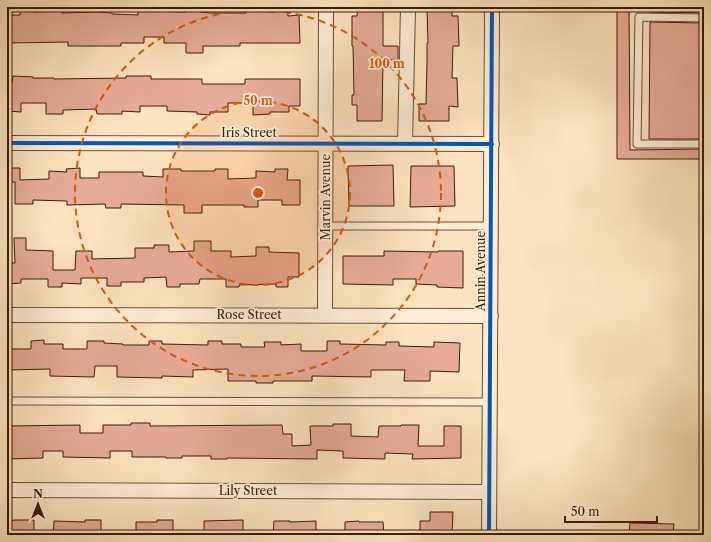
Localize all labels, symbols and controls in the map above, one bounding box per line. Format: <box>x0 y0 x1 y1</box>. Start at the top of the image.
text: 100 m <box>369 56 405 71</box>
text: 50 m <box>243 93 273 108</box>
street label: Iris Street <box>221 125 278 140</box>
street label: Marvin Avenue <box>318 154 333 240</box>
centre of rings <box>251 186 265 200</box>
street label: Annin Avenue <box>473 230 488 312</box>
street label: Rose Street <box>216 307 282 322</box>
street label: Lily Street <box>219 483 278 498</box>
north arrow <box>18 484 58 524</box>
text: N <box>33 487 43 501</box>
scale bar <box>565 498 657 524</box>
text: 50 m <box>571 504 600 519</box>

